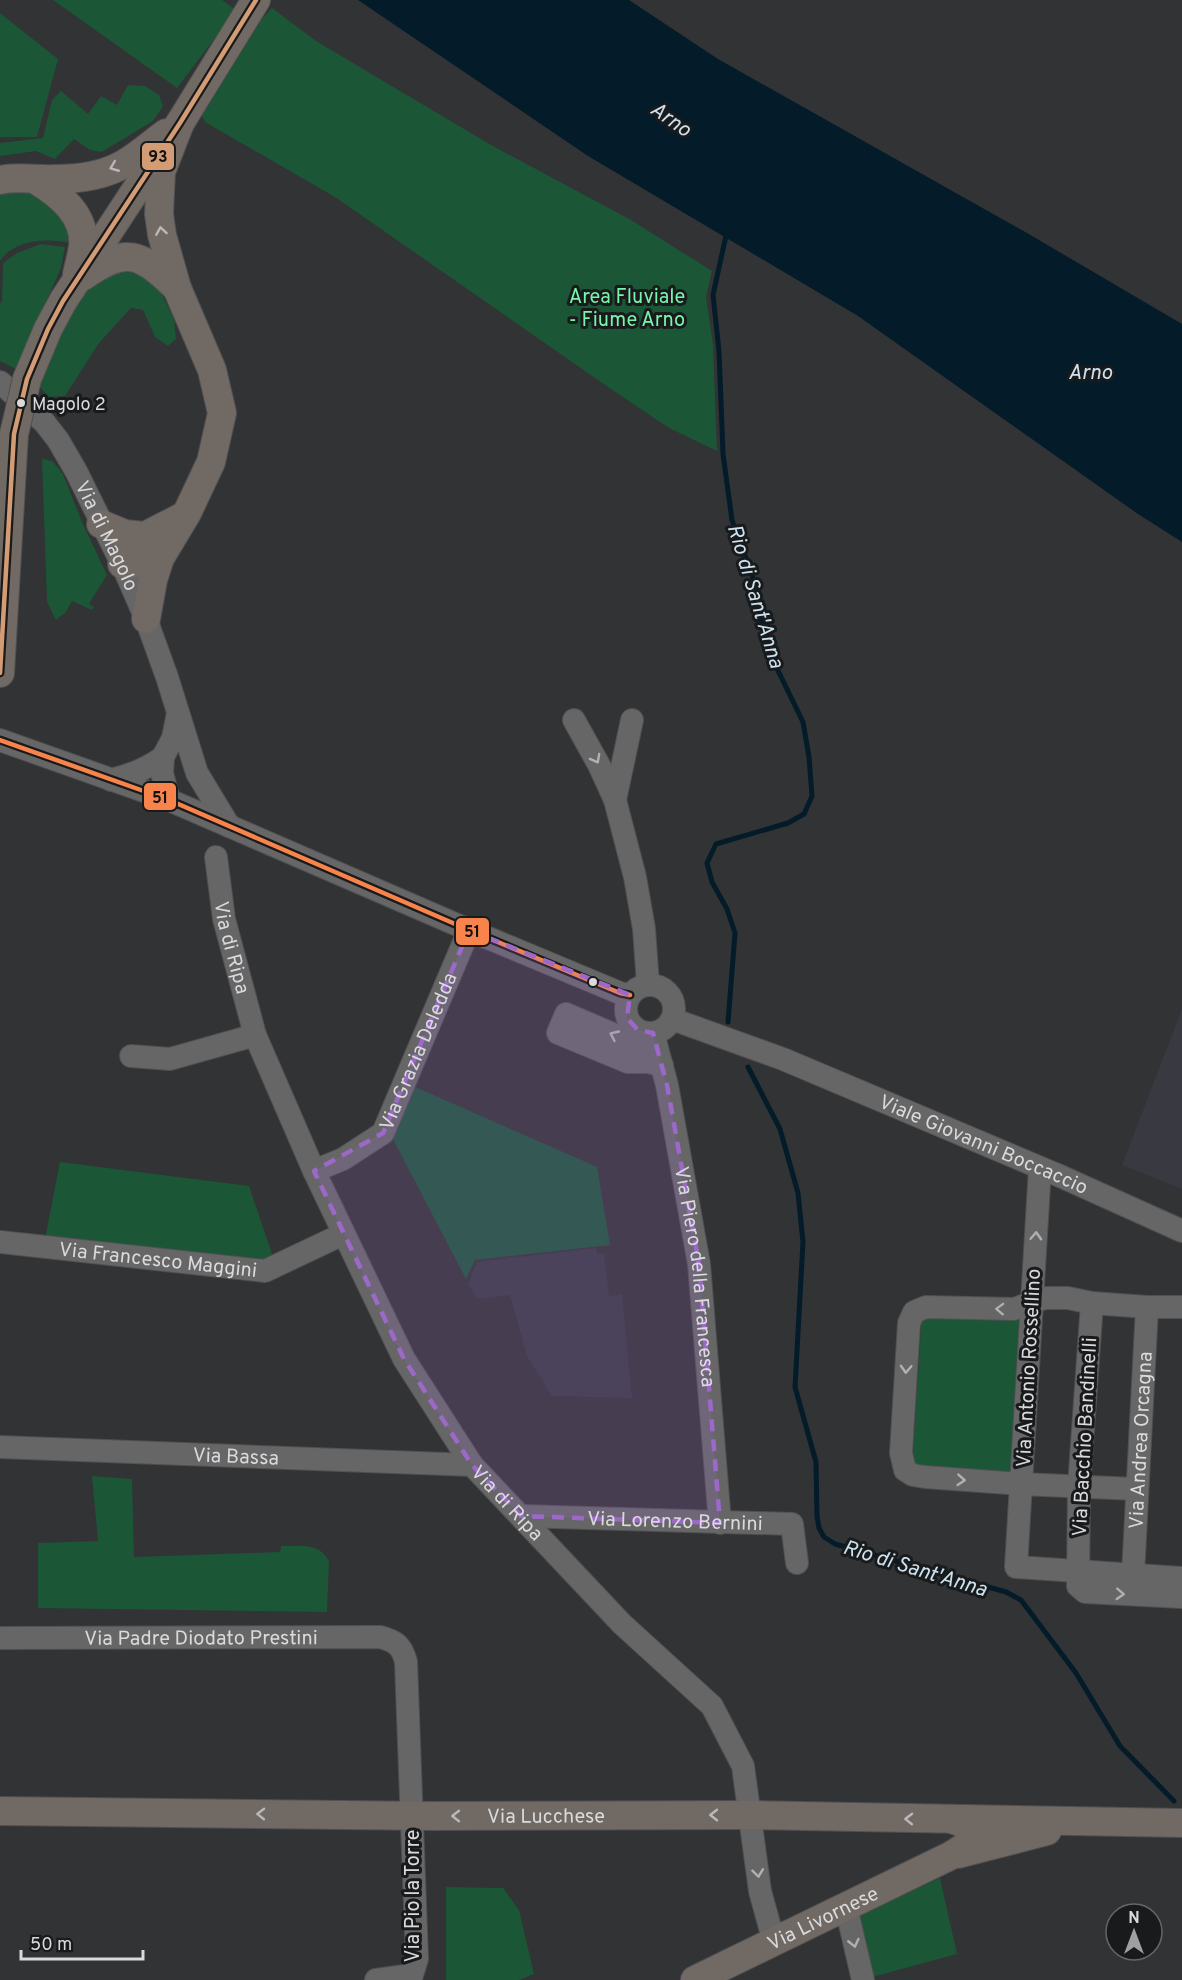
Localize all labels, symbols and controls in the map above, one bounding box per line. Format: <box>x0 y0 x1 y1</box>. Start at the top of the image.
water label: Arno <box>644 96 697 144</box>
line badge: 93 <box>141 142 175 171</box>
text: 93 <box>148 148 168 168</box>
one-way arrow <box>109 160 120 172</box>
one-way arrow <box>156 227 168 236</box>
park label: Area Fluviale - Fiume Arno <box>569 285 685 334</box>
water label: Arno <box>1068 360 1113 387</box>
place label: Magolo 2 <box>32 394 106 417</box>
marker: Magolo 2 <box>15 397 27 409</box>
street label: Via di Magolo <box>68 477 143 596</box>
water label: Rio di Sant'Anna <box>720 521 789 672</box>
one-way arrow <box>589 753 600 764</box>
line badge: 51 <box>143 782 177 811</box>
text: 51 <box>152 789 168 809</box>
street label: Via di Ripa <box>207 900 254 997</box>
line badge: 51 <box>455 917 490 946</box>
text: 51 <box>464 923 480 943</box>
street label: Via Grazia Deledda <box>375 969 464 1135</box>
unlabelled marker <box>587 976 599 988</box>
one-way arrow <box>610 1030 621 1042</box>
street label: Viale Giovanni Boccaccio <box>875 1090 1092 1202</box>
street label: Via Piero della Francesca <box>667 1165 720 1388</box>
one-way arrow <box>1029 1231 1042 1240</box>
street label: Via Francesco Maggini <box>57 1238 258 1285</box>
street label: Via Antonio Rossellino <box>1012 1268 1048 1468</box>
one-way arrow <box>996 1303 1005 1315</box>
street label: Via Bacchio Bandinelli <box>1068 1337 1104 1537</box>
street label: Via Andrea Orcagna <box>1124 1351 1160 1530</box>
one-way arrow <box>900 1365 913 1374</box>
street label: Via Bassa <box>192 1443 279 1473</box>
street label: Via di Ripa <box>464 1461 548 1548</box>
one-way arrow <box>957 1473 966 1486</box>
street label: Via Lorenzo Bernini <box>587 1507 763 1538</box>
water label: Rio di Sant'Anna <box>839 1535 990 1604</box>
one-way arrow <box>1116 1587 1125 1600</box>
street label: Via Padre Diodato Prestini <box>84 1626 318 1653</box>
street label: Via Lucchese <box>487 1804 605 1831</box>
one-way arrow <box>256 1808 265 1820</box>
one-way arrow <box>709 1809 718 1821</box>
one-way arrow <box>451 1810 460 1822</box>
one-way arrow <box>904 1813 913 1825</box>
street label: Via Pio la Torre <box>401 1829 427 1963</box>
one-way arrow <box>751 1868 764 1878</box>
street label: Via Livornese <box>764 1882 883 1958</box>
north arrow <box>1104 1902 1164 1962</box>
text: N <box>1128 1909 1140 1929</box>
scale bar <box>21 1923 142 1961</box>
text: 50 m <box>30 1934 72 1957</box>
one-way arrow <box>847 1938 860 1948</box>

